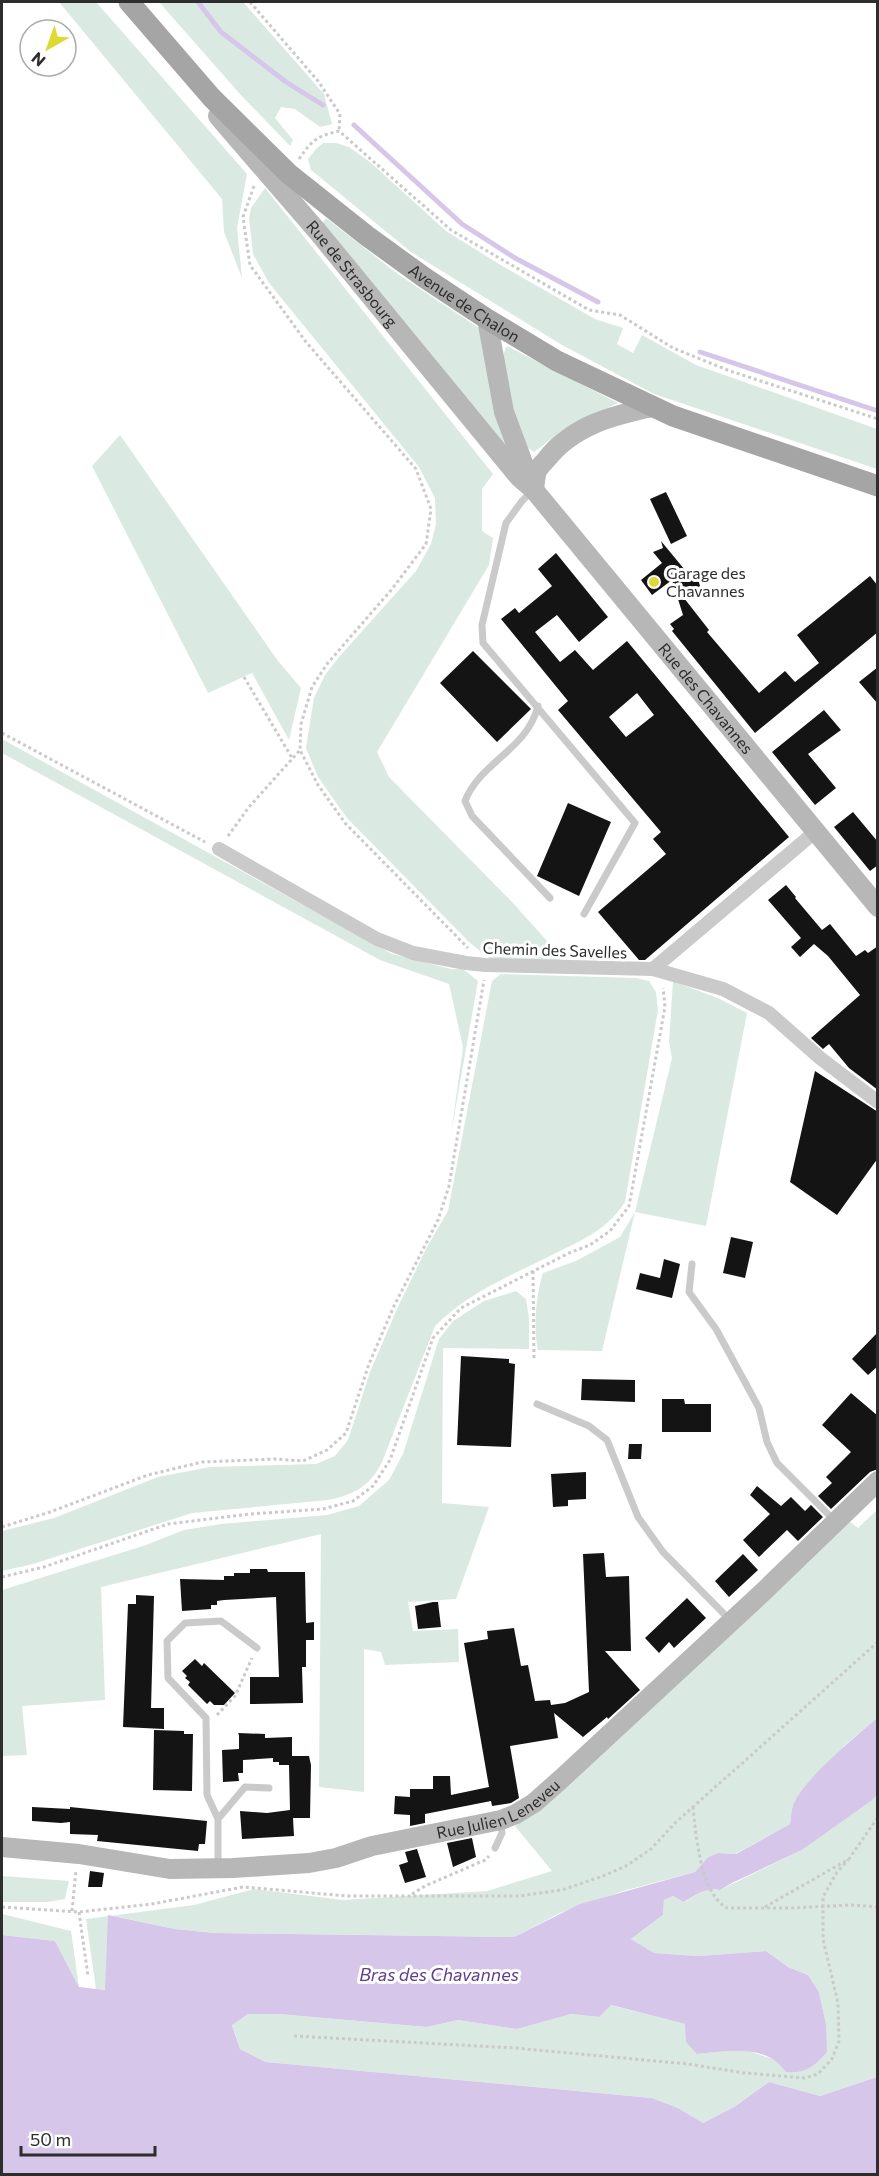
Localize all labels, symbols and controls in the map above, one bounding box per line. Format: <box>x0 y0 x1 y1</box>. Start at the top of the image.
north arrow <box>18 18 78 78</box>
text: N <box>27 49 49 71</box>
street label: Rue de Strasbourg <box>303 216 402 331</box>
street label: Avenue de Chalon <box>405 260 524 346</box>
place label: Garage des Chavannes <box>666 563 746 600</box>
marker: Garage des Chavannes <box>647 575 661 589</box>
street label: Rue des Chavannes <box>655 639 758 757</box>
street label: Chemin des Savelles <box>482 937 628 962</box>
street label: Rue Julien Leneveu <box>435 1775 563 1842</box>
water label: Bras des Chavannes <box>359 1963 519 1985</box>
scale bar <box>21 2119 154 2157</box>
text: 50 m <box>30 2128 71 2150</box>

